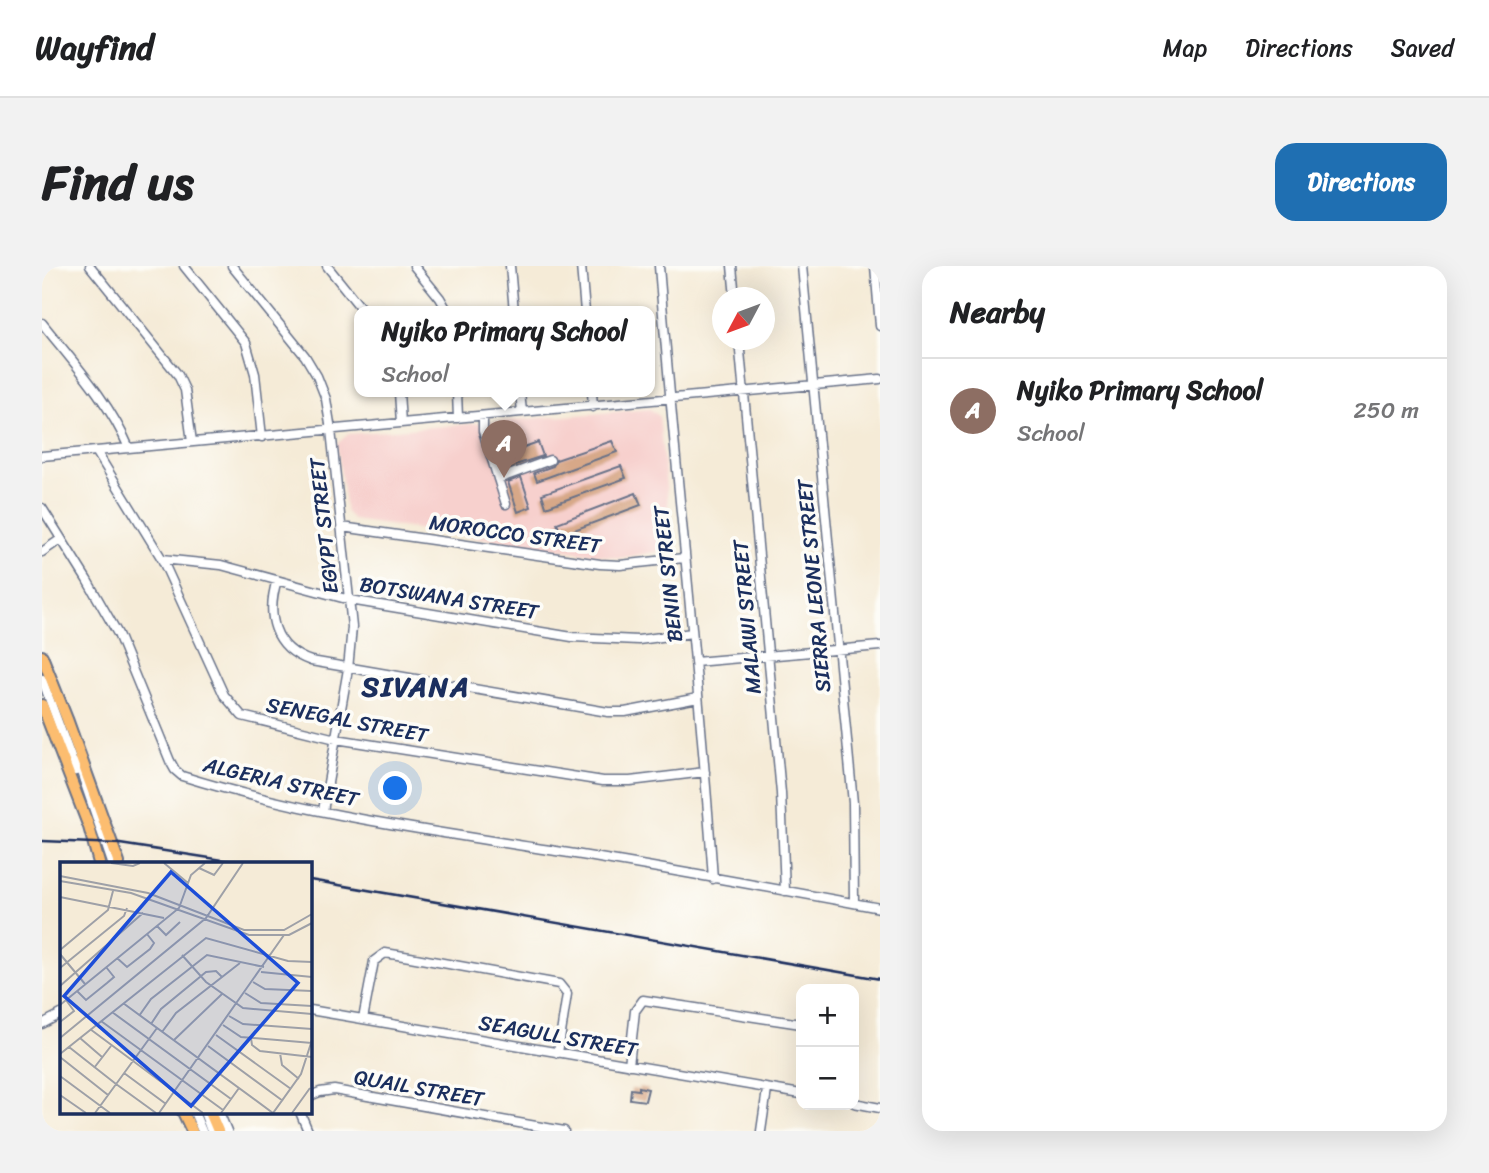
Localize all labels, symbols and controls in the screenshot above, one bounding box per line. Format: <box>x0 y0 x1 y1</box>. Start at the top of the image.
text: Wayfind <box>35 19 154 77</box>
text: Map <box>1163 27 1207 69</box>
text: Directions <box>1245 27 1353 69</box>
text: Saved <box>1391 27 1454 69</box>
text: Find us <box>42 139 194 226</box>
button: Directions <box>1275 143 1447 221</box>
text: Nearby <box>950 285 1045 339</box>
north arrow <box>712 287 775 350</box>
popup <box>354 306 655 397</box>
text: Nyiko Primary School <box>381 308 628 354</box>
text: School <box>381 354 449 395</box>
text: Nyiko Primary School <box>1017 367 1263 413</box>
text: A <box>965 390 981 431</box>
text: 250 m <box>1353 390 1419 431</box>
text: School <box>1017 413 1085 454</box>
pin: A <box>481 420 527 478</box>
street label: EGYPT STREET <box>298 454 350 596</box>
street label: SIERRA LEONE STREET <box>786 476 842 694</box>
street label: MOROCCO STREET <box>427 503 605 565</box>
street label: BENIN STREET <box>642 503 694 644</box>
street label: MALAWI STREET <box>721 537 773 696</box>
street label: BOTSWANA STREET <box>357 565 543 631</box>
district label: SIVANA <box>360 662 471 711</box>
street label: SENEGAL STREET <box>263 686 433 755</box>
street label: ALGERIA STREET <box>199 745 364 819</box>
your location <box>378 771 412 805</box>
inset map <box>60 862 312 1114</box>
map controls <box>796 984 859 1110</box>
button: + <box>796 984 859 1047</box>
street label: SEAGULL STREET <box>476 1003 642 1069</box>
button: − <box>796 1047 859 1110</box>
street label: QUAIL STREET <box>351 1058 488 1118</box>

